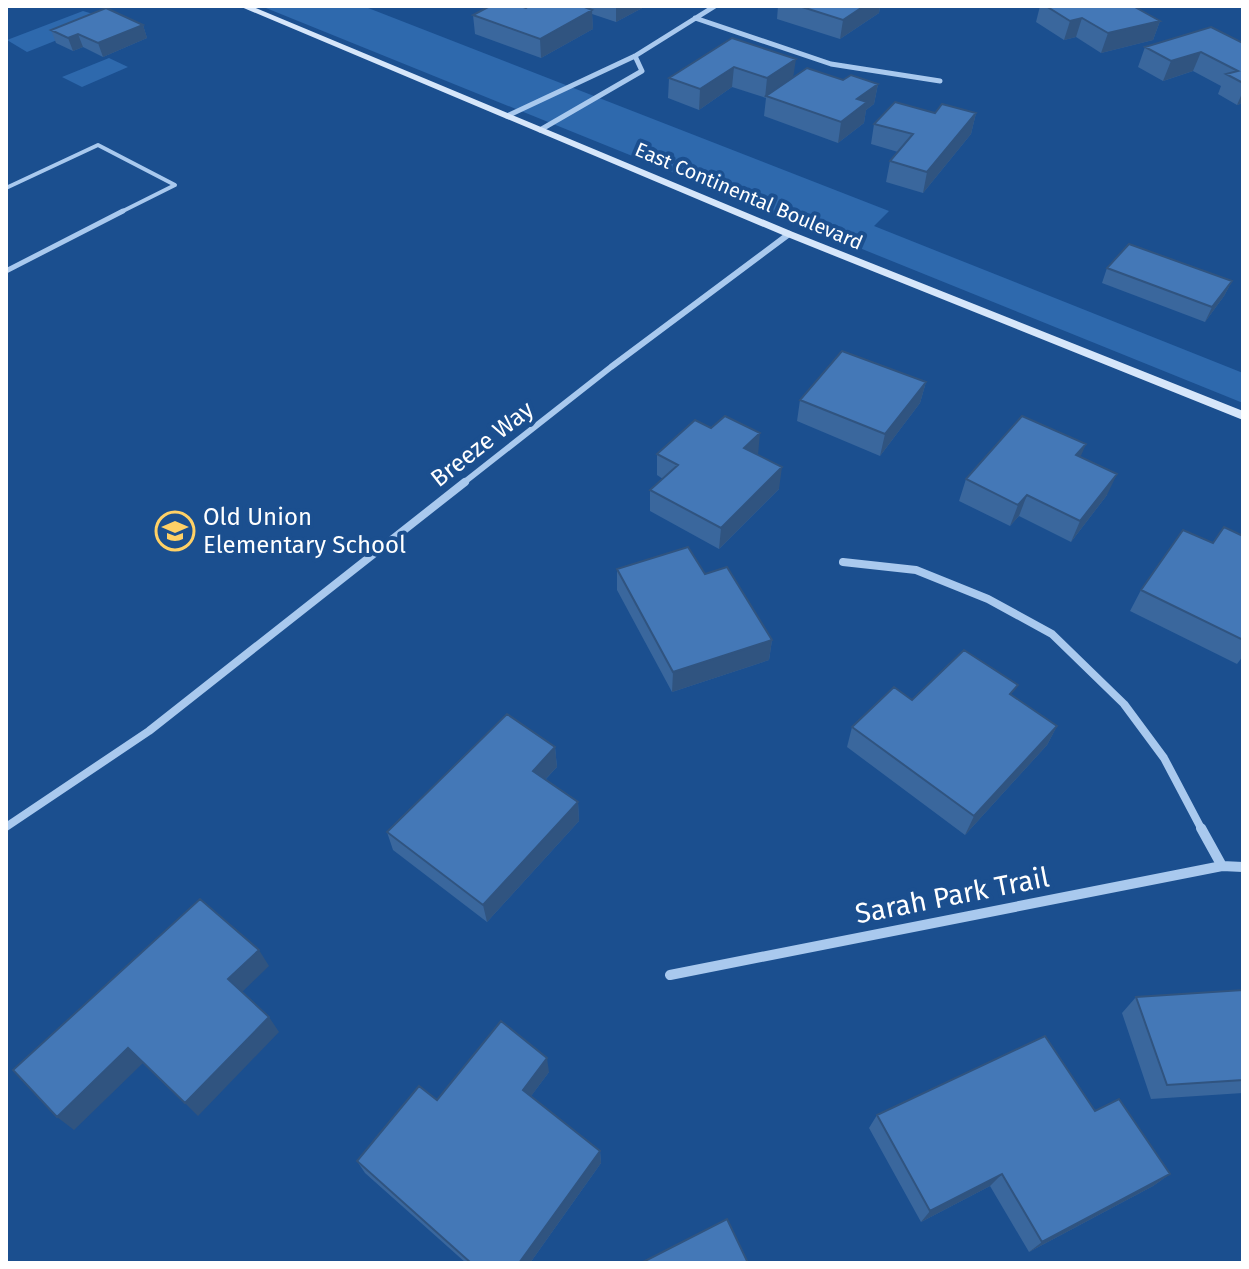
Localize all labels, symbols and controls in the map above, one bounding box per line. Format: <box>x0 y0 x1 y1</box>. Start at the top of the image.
street label: East Continental Boulevard <box>632 137 866 255</box>
street label: Breeze Way <box>425 395 539 493</box>
place label: Old Union Elementary School <box>203 503 406 559</box>
school or university icon: Old Union Elementary School <box>154 510 196 552</box>
street label: Sarah Park Trail <box>852 861 1052 930</box>

